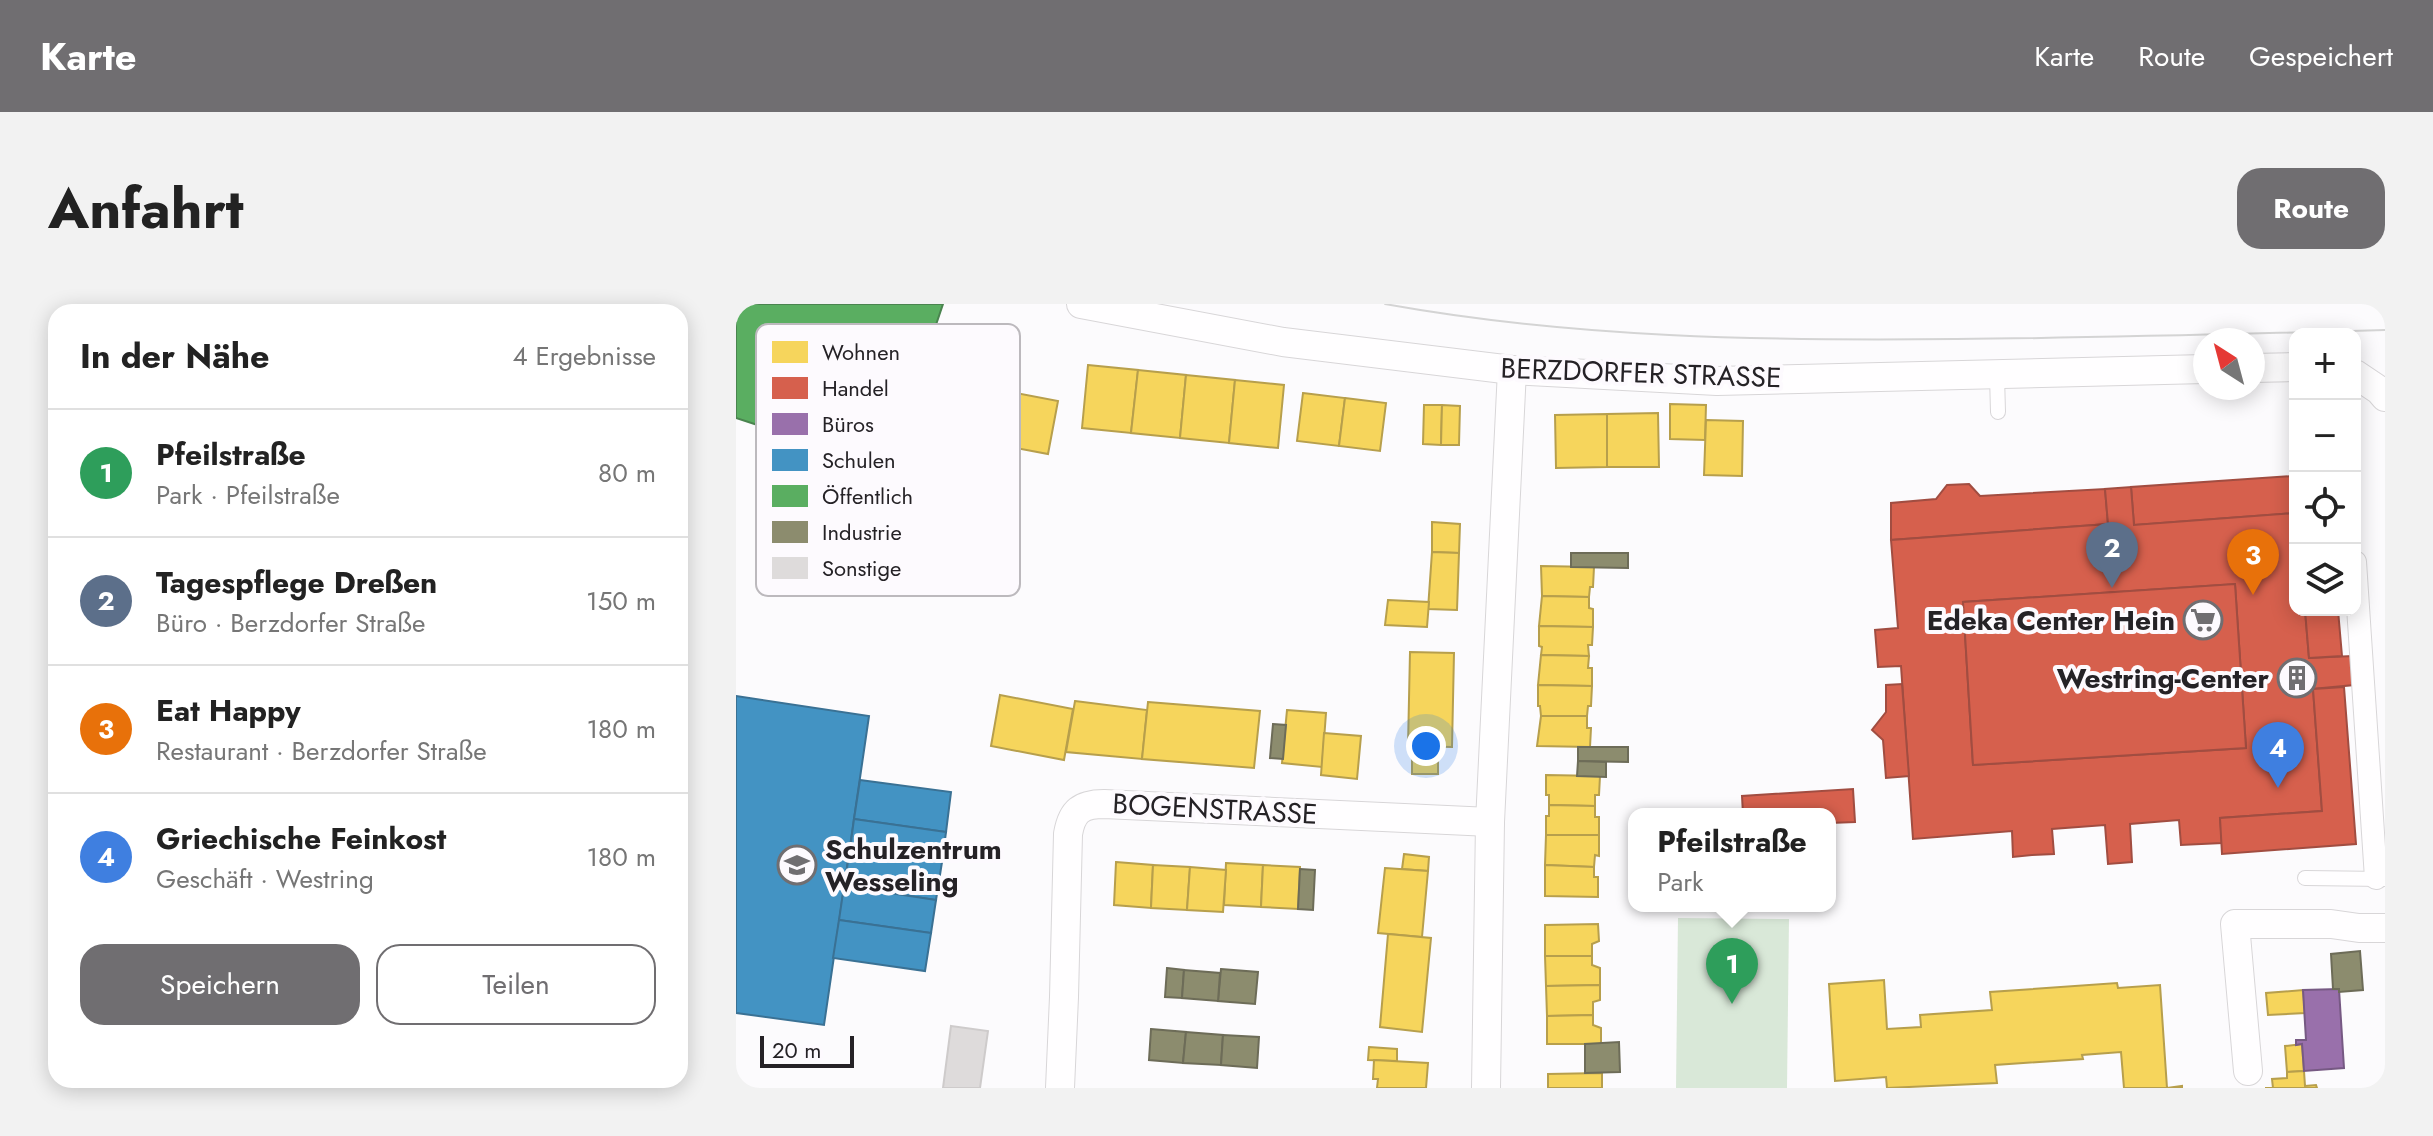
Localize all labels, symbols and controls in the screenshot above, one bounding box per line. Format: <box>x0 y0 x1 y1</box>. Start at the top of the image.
text: Karte <box>40 29 137 84</box>
text: Karte <box>2034 36 2094 77</box>
text: Route <box>2138 36 2205 77</box>
text: Gespeichert <box>2249 36 2393 77</box>
text: Anfahrt <box>48 168 244 249</box>
button: Route <box>2237 168 2385 249</box>
legend <box>756 324 1020 596</box>
north arrow <box>2193 328 2265 400</box>
map controls <box>2289 328 2361 616</box>
button: + <box>2289 328 2361 400</box>
text: In der Nähe <box>80 332 270 381</box>
text: Wohnen <box>822 336 900 368</box>
text: 4 Ergebnisse <box>512 337 656 375</box>
street label: BERZDORFER STRASSE <box>1500 348 1782 398</box>
text: Handel <box>822 372 889 404</box>
button: − <box>2289 400 2361 472</box>
text: Büros <box>822 408 874 440</box>
text: Pfeilstraße <box>156 433 306 476</box>
text: Schulen <box>822 444 896 476</box>
text: 1 <box>99 454 113 492</box>
text: 80 m <box>598 454 656 492</box>
button: locate <box>2289 472 2361 544</box>
text: Park · Pfeilstraße <box>156 476 340 514</box>
text: Öffentlich <box>822 480 913 512</box>
text: Industrie <box>822 516 902 548</box>
pin: 2 <box>2086 522 2138 588</box>
pin: 3 <box>2227 529 2279 595</box>
button: layers <box>2289 544 2361 616</box>
text: Sonstige <box>822 552 901 584</box>
text: Tagespflege Dreßen <box>156 561 437 604</box>
text: 2 <box>97 582 115 620</box>
text: 150 m <box>586 582 656 620</box>
supermarket icon: Edeka Center Hein <box>2182 599 2224 641</box>
place label: Edeka Center Hein <box>1927 600 2175 641</box>
text: Büro · Berzdorfer Straße <box>156 604 425 642</box>
building icon: Westring-Center <box>2276 657 2318 699</box>
place label: Westring-Center <box>2057 658 2269 699</box>
text: Eat Happy <box>156 689 301 732</box>
text: 3 <box>98 710 114 748</box>
text: 180 m <box>586 710 656 748</box>
pin: 4 <box>2252 722 2304 788</box>
your location <box>1406 726 1446 766</box>
text: Restaurant · Berzdorfer Straße <box>156 732 487 770</box>
street label: BOGENSTRASSE <box>1111 783 1319 835</box>
popup <box>1628 808 1836 912</box>
text: Griechische Feinkost <box>156 817 446 860</box>
text: Pfeilstraße <box>1657 820 1807 863</box>
place label: Schulzentrum Wesseling <box>825 829 1002 902</box>
text: 4 <box>97 838 115 876</box>
text: 180 m <box>586 838 656 876</box>
school or university icon: Schulzentrum Wesseling <box>776 844 818 886</box>
text: Geschäft · Westring <box>156 860 374 898</box>
text: Park <box>1657 863 1704 901</box>
pin: 1 <box>1706 938 1758 1004</box>
button: Speichern <box>80 944 360 1025</box>
button: Teilen <box>376 944 656 1025</box>
scale bar <box>760 1032 854 1068</box>
text: 20 m <box>772 1034 821 1066</box>

